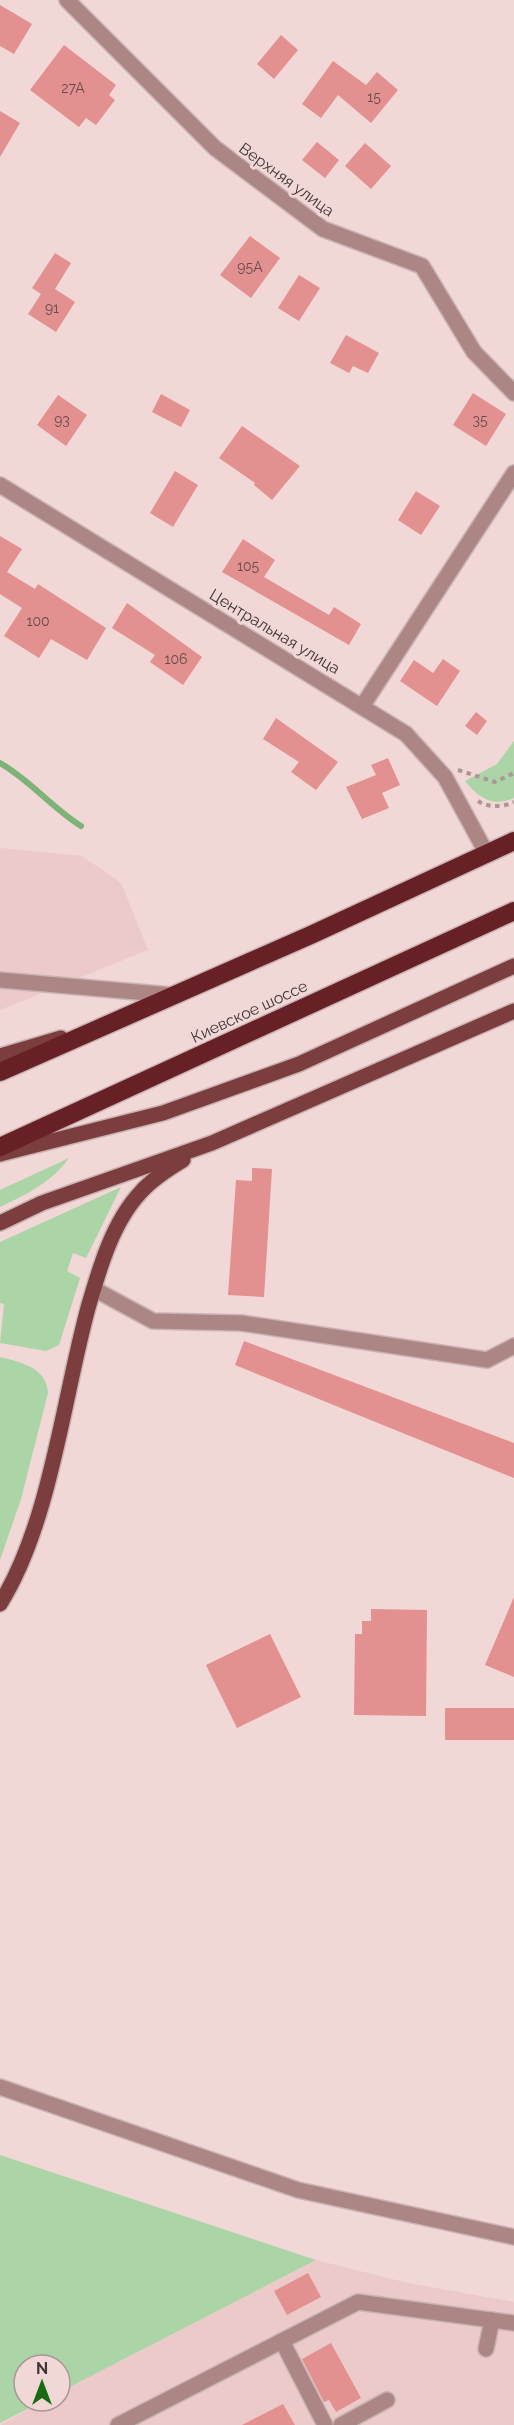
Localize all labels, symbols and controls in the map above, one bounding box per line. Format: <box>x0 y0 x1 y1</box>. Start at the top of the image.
house number: 27А <box>61 80 85 96</box>
house number: 15 <box>367 89 381 105</box>
street label: Верхняя улица <box>235 139 338 220</box>
house number: 95А <box>237 259 263 275</box>
house number: 91 <box>45 300 59 316</box>
house number: 93 <box>54 412 70 428</box>
house number: 35 <box>472 412 488 428</box>
house number: 105 <box>237 558 259 574</box>
street label: Центральная улица <box>206 585 343 678</box>
house number: 100 <box>26 613 50 629</box>
house number: 106 <box>164 651 188 667</box>
street label: Киевское шоссе <box>188 976 310 1047</box>
north arrow <box>12 2353 72 2413</box>
text: N <box>36 2359 48 2378</box>

